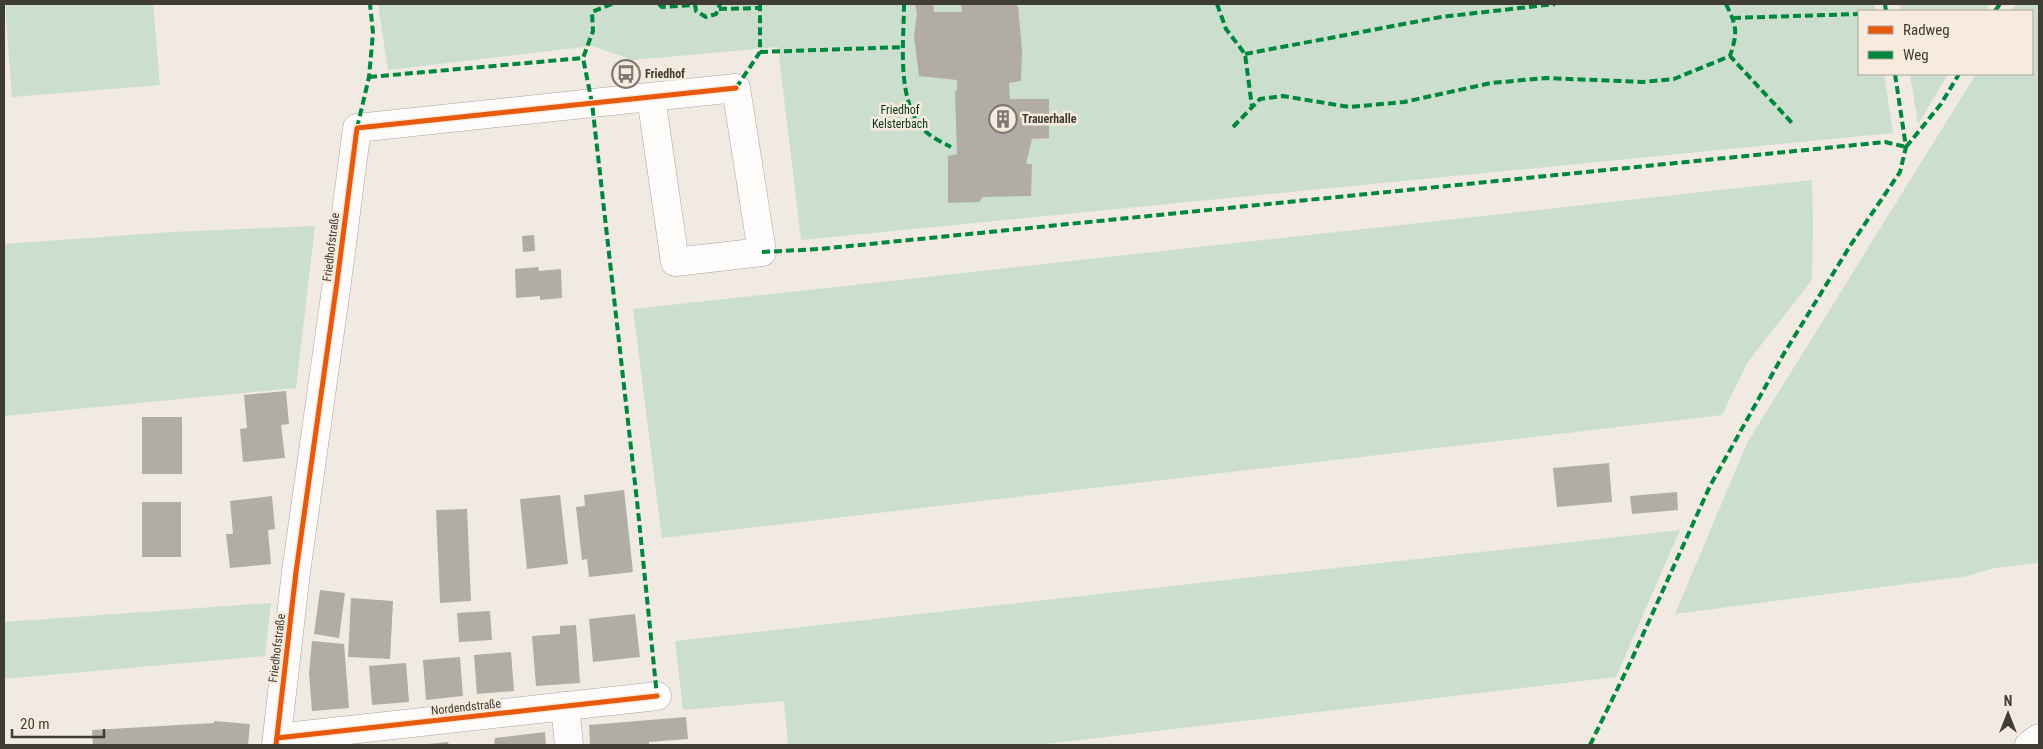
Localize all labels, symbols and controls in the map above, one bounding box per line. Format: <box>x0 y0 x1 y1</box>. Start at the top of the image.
legend <box>1858 10 2033 75</box>
text: Radweg <box>1903 21 1950 39</box>
text: Weg <box>1903 46 1929 64</box>
bus stop icon: Friedhof <box>611 59 641 89</box>
place label: Friedhof <box>645 67 685 81</box>
park label: Friedhof Kelsterbach <box>872 103 928 131</box>
building icon: Trauerhalle <box>988 104 1018 134</box>
place label: Trauerhalle <box>1022 112 1077 126</box>
street label: Friedhofstraße <box>320 211 342 282</box>
street label: Friedhofstraße <box>266 612 288 683</box>
north arrow <box>1983 689 2033 739</box>
text: N <box>2004 693 2012 709</box>
street label: Nordendstraße <box>430 696 502 718</box>
scale bar <box>12 706 105 738</box>
text: 20 m <box>20 715 50 733</box>

